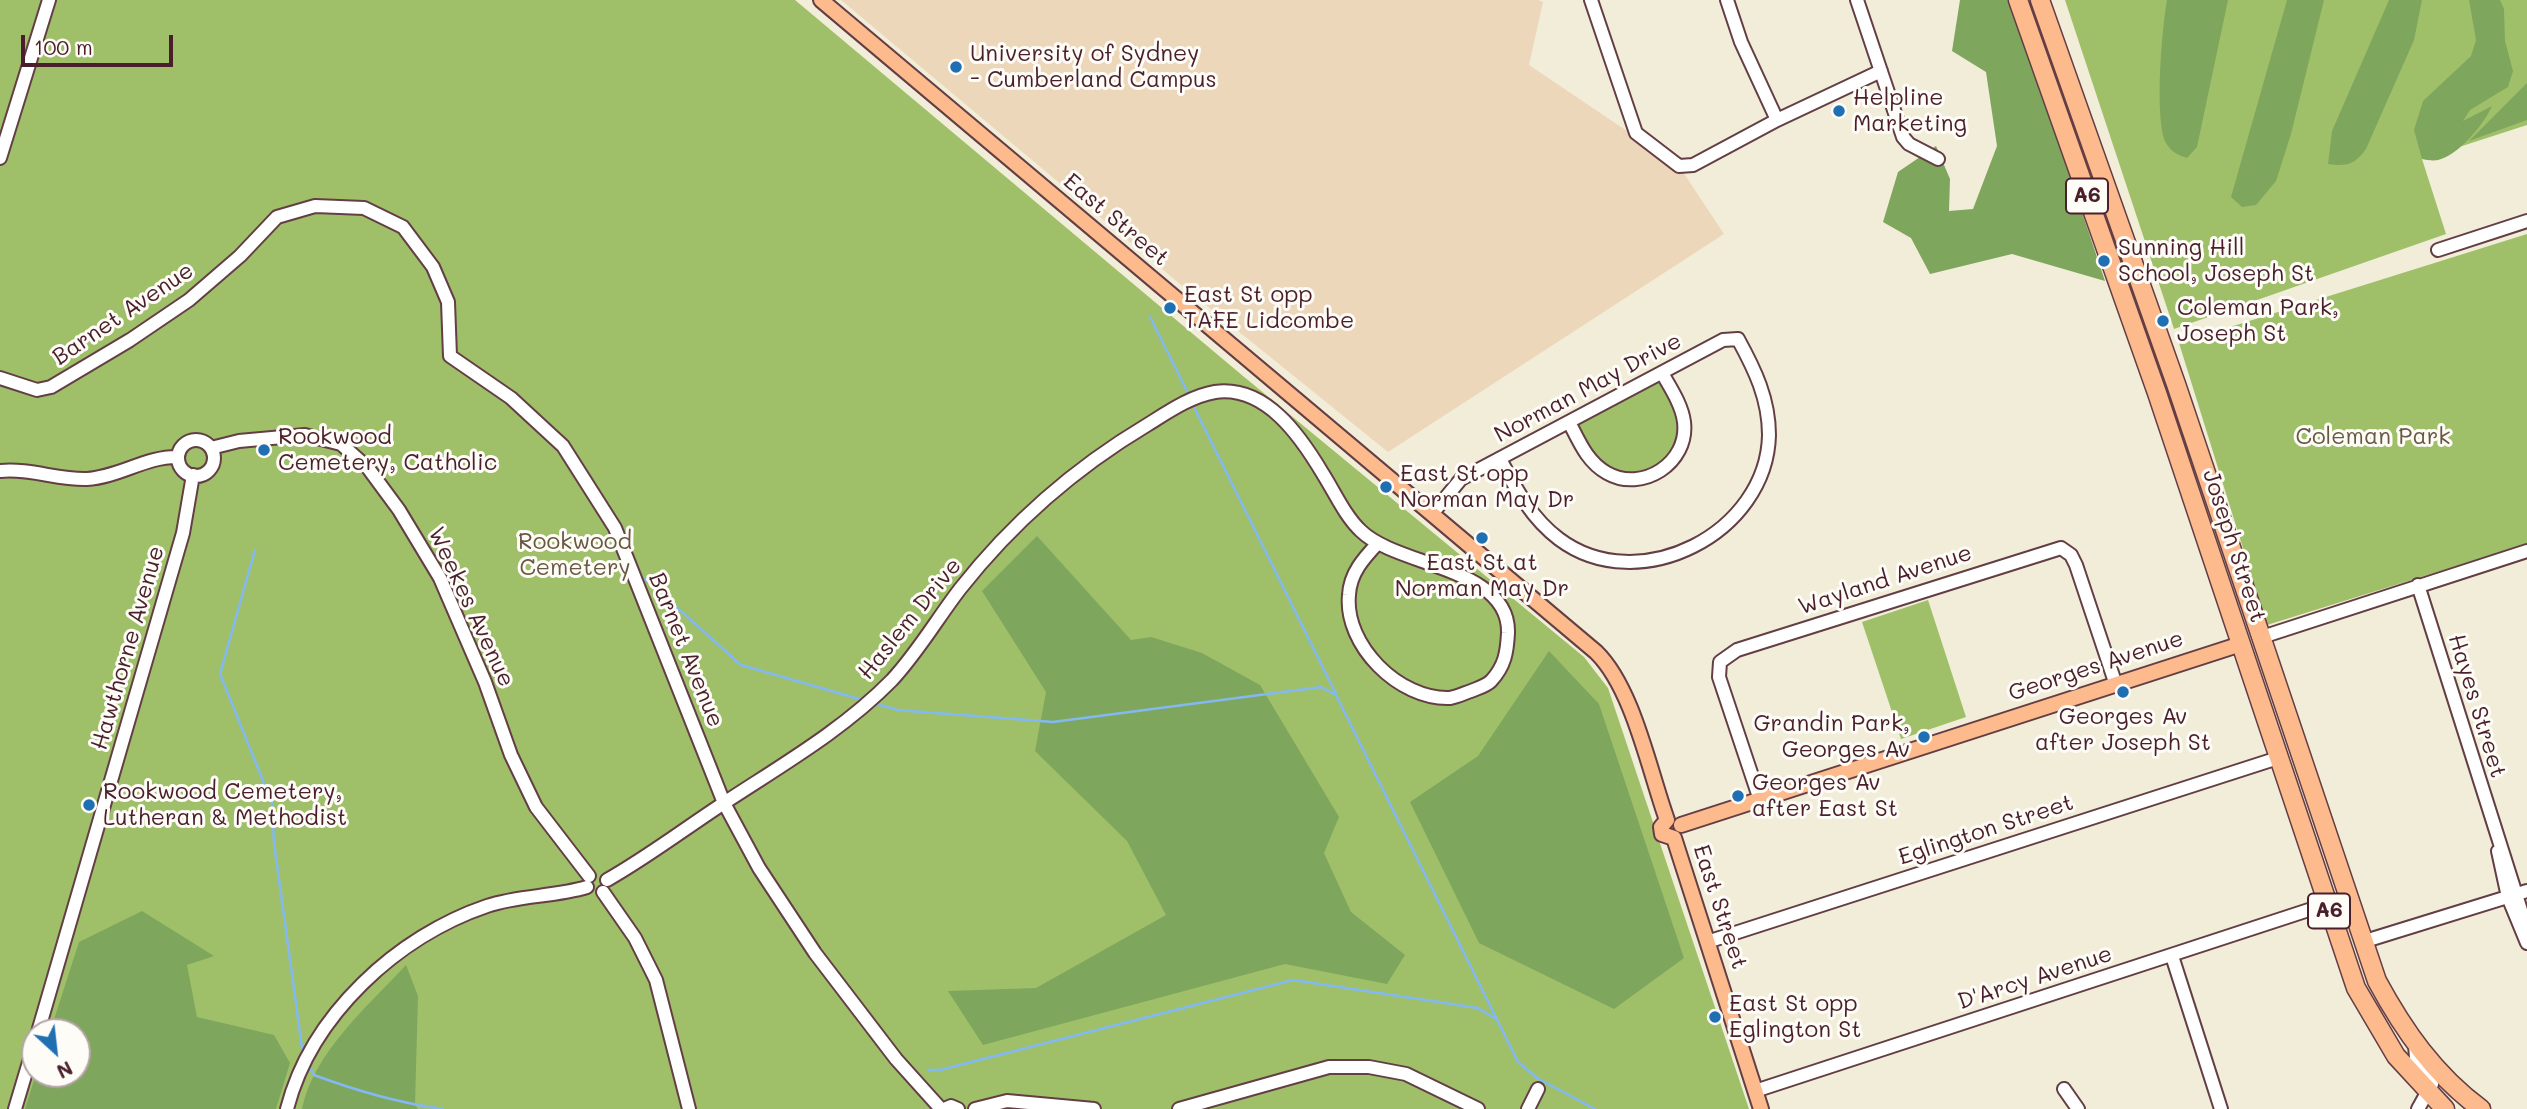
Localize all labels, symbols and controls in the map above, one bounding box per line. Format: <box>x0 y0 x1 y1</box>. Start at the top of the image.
scale bar <box>24 21 177 65</box>
text: 100 m <box>34 33 93 60</box>
place label: University of Sydney - Cumberland Campus <box>970 40 1217 94</box>
marker: University of Sydney - Cumberland Campus <box>948 59 964 75</box>
place label: Helpline Marketing <box>1853 84 1967 138</box>
marker: Helpline Marketing <box>1831 103 1847 119</box>
street label: East Street <box>1058 168 1174 272</box>
road number: A6 <box>2066 178 2108 214</box>
place label: Sunning Hill School, Joseph St <box>2118 234 2314 288</box>
marker: Sunning Hill School, Joseph St <box>2096 253 2112 269</box>
street label: Barnet Avenue <box>47 257 199 371</box>
place label: East St opp TAFE Lidcombe <box>1184 281 1354 335</box>
place label: Coleman Park, Joseph St <box>2177 294 2339 348</box>
marker: East St opp TAFE Lidcombe <box>1162 300 1178 316</box>
marker: Coleman Park, Joseph St <box>2155 313 2171 329</box>
street label: Norman May Drive <box>1490 327 1686 449</box>
place label: Rookwood Cemetery, Catholic <box>278 423 497 477</box>
park label: Coleman Park <box>2296 423 2450 451</box>
marker: Rookwood Cemetery, Catholic <box>256 442 272 458</box>
place label: East St opp Norman May Dr <box>1400 460 1574 514</box>
street label: Joseph Street <box>2196 466 2272 626</box>
marker: East St opp Norman May Dr <box>1378 479 1394 495</box>
street label: Weekes Avenue <box>422 523 520 691</box>
park label: Rookwood Cemetery <box>518 528 632 582</box>
marker: East St at Norman May Dr <box>1474 530 1490 546</box>
street label: Wayland Avenue <box>1795 539 1975 621</box>
street label: Hawthorne Avenue <box>86 543 170 753</box>
place label: East St at Norman May Dr <box>1395 549 1569 603</box>
street label: Haslem Drive <box>853 553 967 685</box>
street label: Barnet Avenue <box>642 569 730 731</box>
street label: Georges Avenue <box>2005 625 2187 707</box>
street label: Hayes Street <box>2442 631 2512 781</box>
marker: Georges Av after Joseph St <box>2115 684 2131 700</box>
place label: Georges Av after Joseph St <box>2035 703 2211 757</box>
place label: Grandin Park, Georges Av <box>1754 710 1910 764</box>
marker: Grandin Park, Georges Av <box>1916 729 1932 745</box>
place label: Georges Av after East St <box>1752 769 1898 823</box>
place label: Rookwood Cemetery, Lutheran & Methodist <box>103 778 347 832</box>
marker: Georges Av after East St <box>1730 788 1746 804</box>
street label: Eglington Street <box>1895 789 2077 871</box>
marker: Rookwood Cemetery, Lutheran & Methodist <box>81 797 97 813</box>
street label: East Street <box>1687 841 1753 973</box>
road number: A6 <box>2308 894 2350 928</box>
street label: D'Arcy Avenue <box>1954 940 2116 1016</box>
place label: East St opp Eglington St <box>1729 990 1861 1044</box>
marker: East St opp Eglington St <box>1707 1009 1723 1025</box>
north arrow <box>21 1018 91 1088</box>
text: N <box>53 1056 77 1085</box>

